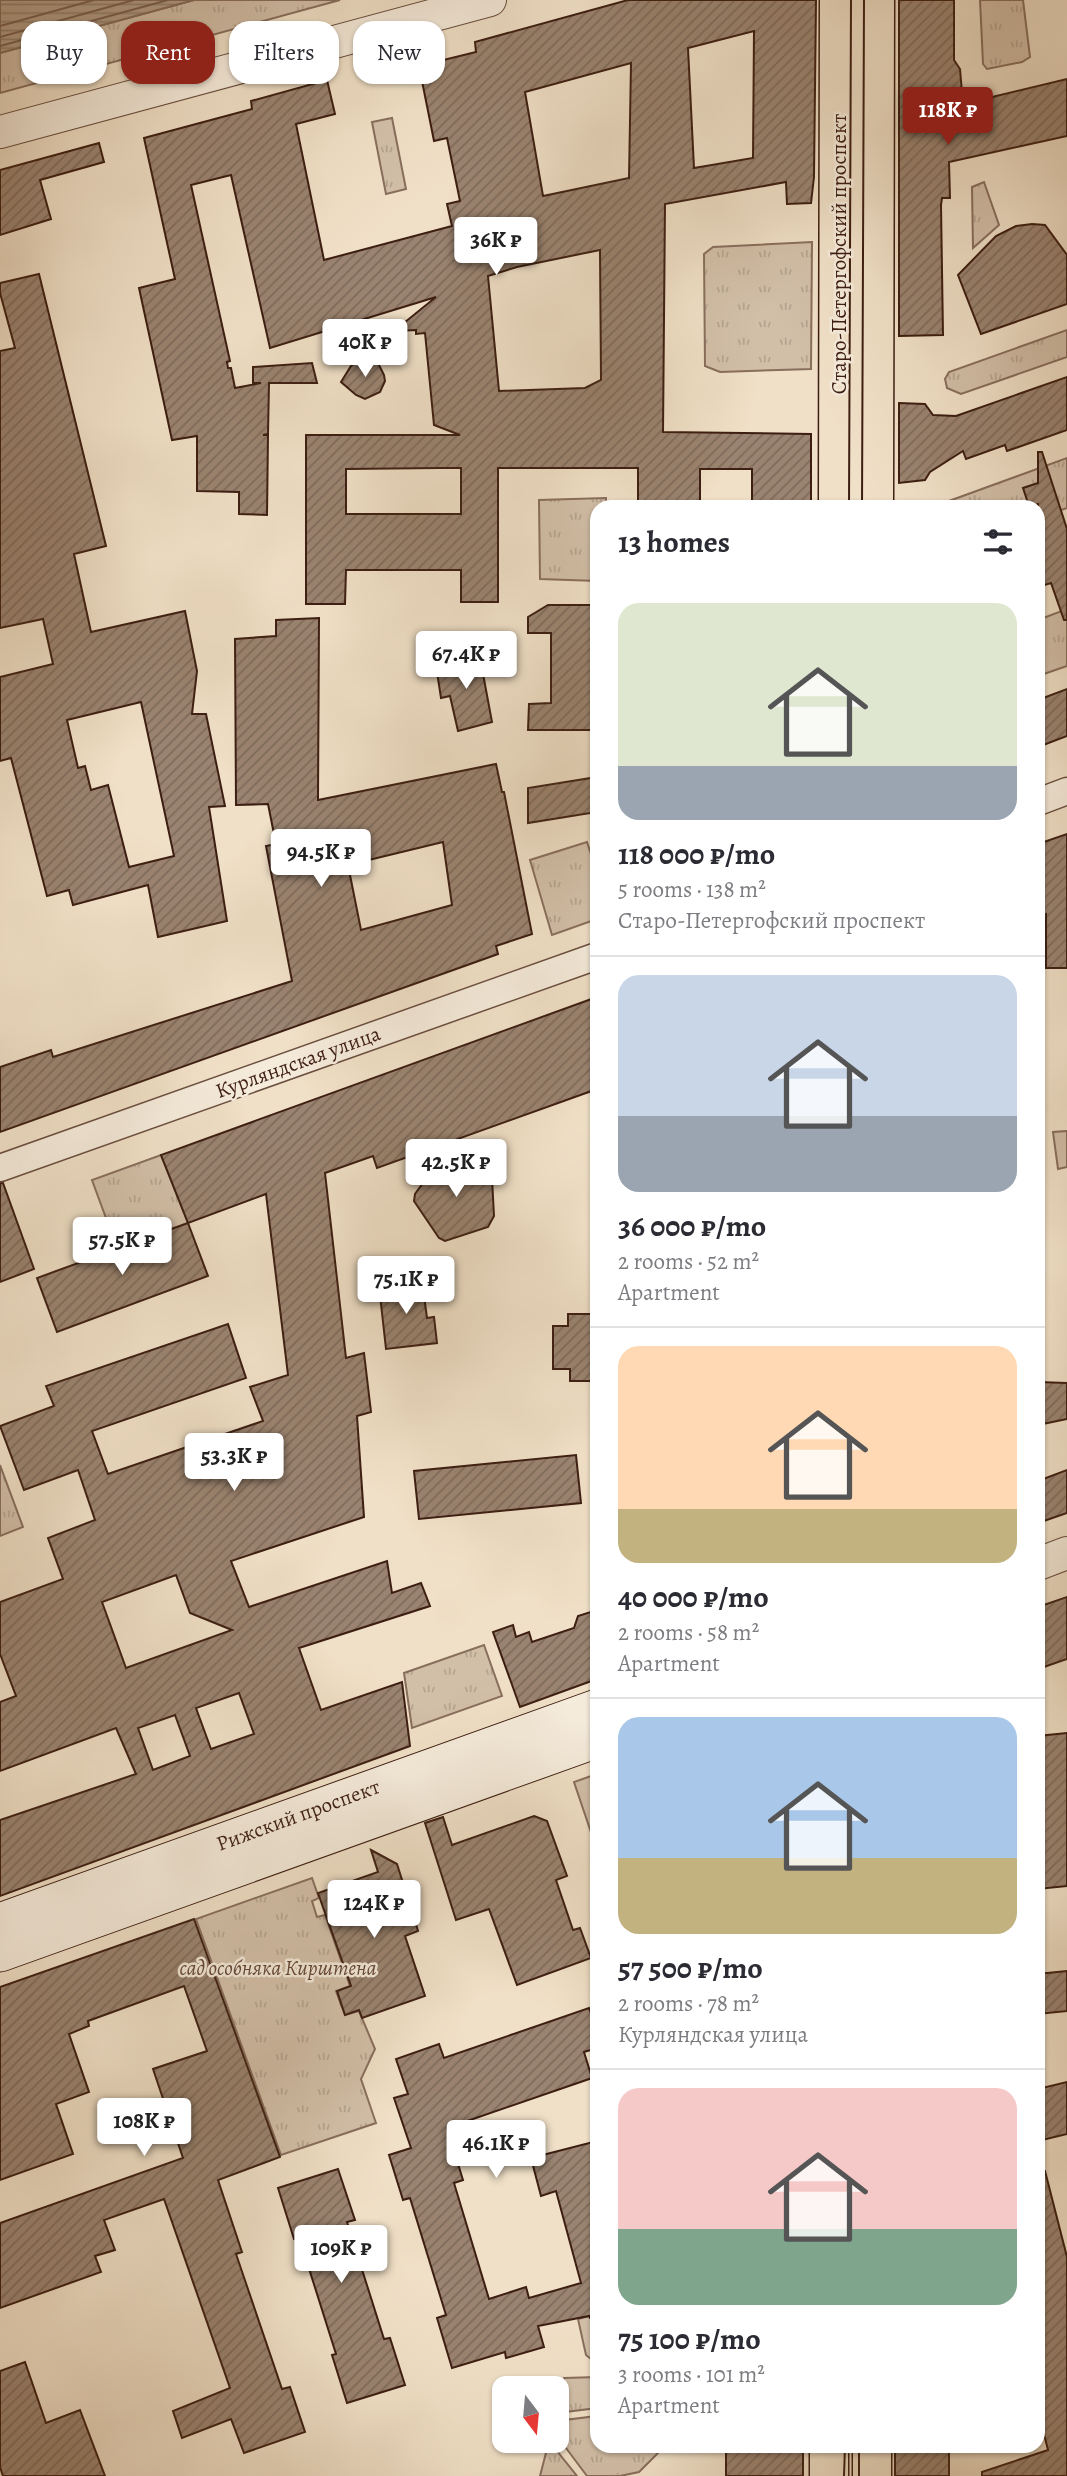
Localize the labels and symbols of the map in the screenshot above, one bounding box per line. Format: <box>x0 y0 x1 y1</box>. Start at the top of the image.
pin: 118K ₽ <box>891 88 1005 147</box>
street label: Старо-Петергофский проспект <box>825 114 853 394</box>
pin: 36K ₽ <box>447 218 545 277</box>
pin: 40K ₽ <box>316 320 414 379</box>
pin: 67.4K ₽ <box>401 632 531 691</box>
pin: 94.5K ₽ <box>256 830 386 889</box>
street label: Курляндская улица <box>212 1019 385 1105</box>
pin: 42.5K ₽ <box>391 1140 521 1199</box>
pin: 57.5K ₽ <box>57 1218 187 1277</box>
pin: 75.1K ₽ <box>341 1256 471 1316</box>
pin: 53.3K ₽ <box>169 1434 299 1493</box>
street label: Рижский проспект <box>212 1772 384 1858</box>
pin: 124K ₽ <box>317 1881 431 1940</box>
park label: сад особняка Кирштена <box>179 1954 377 1982</box>
pin: 108K ₽ <box>87 2098 201 2158</box>
pin: 46.1K ₽ <box>431 2120 561 2180</box>
pin: 109K ₽ <box>284 2226 398 2285</box>
north arrow <box>492 2376 569 2454</box>

